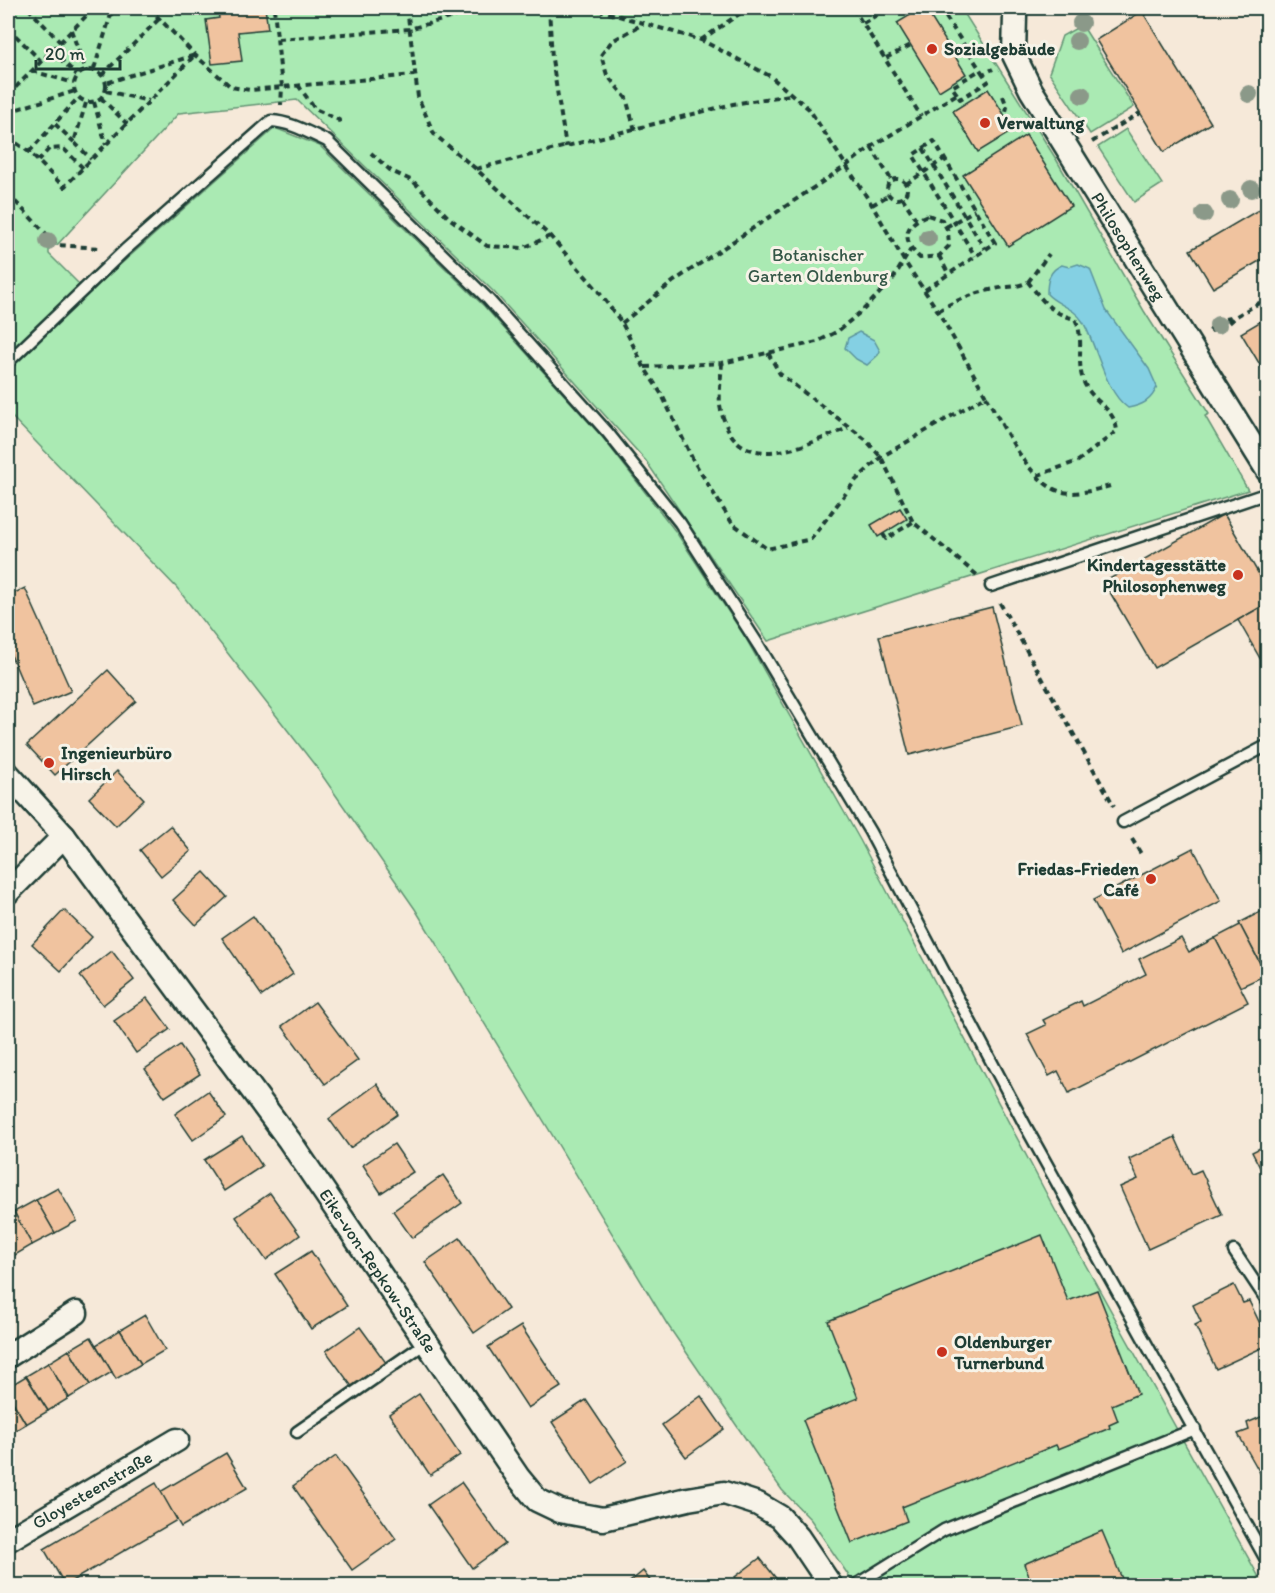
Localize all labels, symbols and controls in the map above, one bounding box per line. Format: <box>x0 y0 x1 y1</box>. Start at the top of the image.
scale bar <box>36 33 120 71</box>
place label: Sozialgebäude <box>944 38 1056 60</box>
marker: Sozialgebäude <box>925 42 939 56</box>
text: 20 m <box>45 43 85 65</box>
place label: Verwaltung <box>997 112 1085 134</box>
marker: Verwaltung <box>978 116 992 130</box>
street label: Philosophenweg <box>1086 188 1171 305</box>
park label: Botanischer Garten Oldenburg <box>748 244 889 287</box>
place label: Kindertagesstätte Philosophenweg <box>1087 554 1227 597</box>
marker: Kindertagesstätte Philosophenweg <box>1231 568 1245 582</box>
place label: Ingenieurbüro Hirsch <box>61 742 172 785</box>
marker: Ingenieurbüro Hirsch <box>42 756 56 770</box>
place label: Friedas-Frieden Café <box>1017 858 1140 901</box>
marker: Friedas-Frieden Café <box>1144 872 1158 886</box>
street label: Eike-von-Repkow-Straße <box>314 1184 442 1357</box>
place label: Oldenburger Turnerbund <box>953 1331 1052 1374</box>
marker: Oldenburger Turnerbund <box>935 1345 949 1359</box>
street label: Gloyesteenstraße <box>28 1446 156 1534</box>

